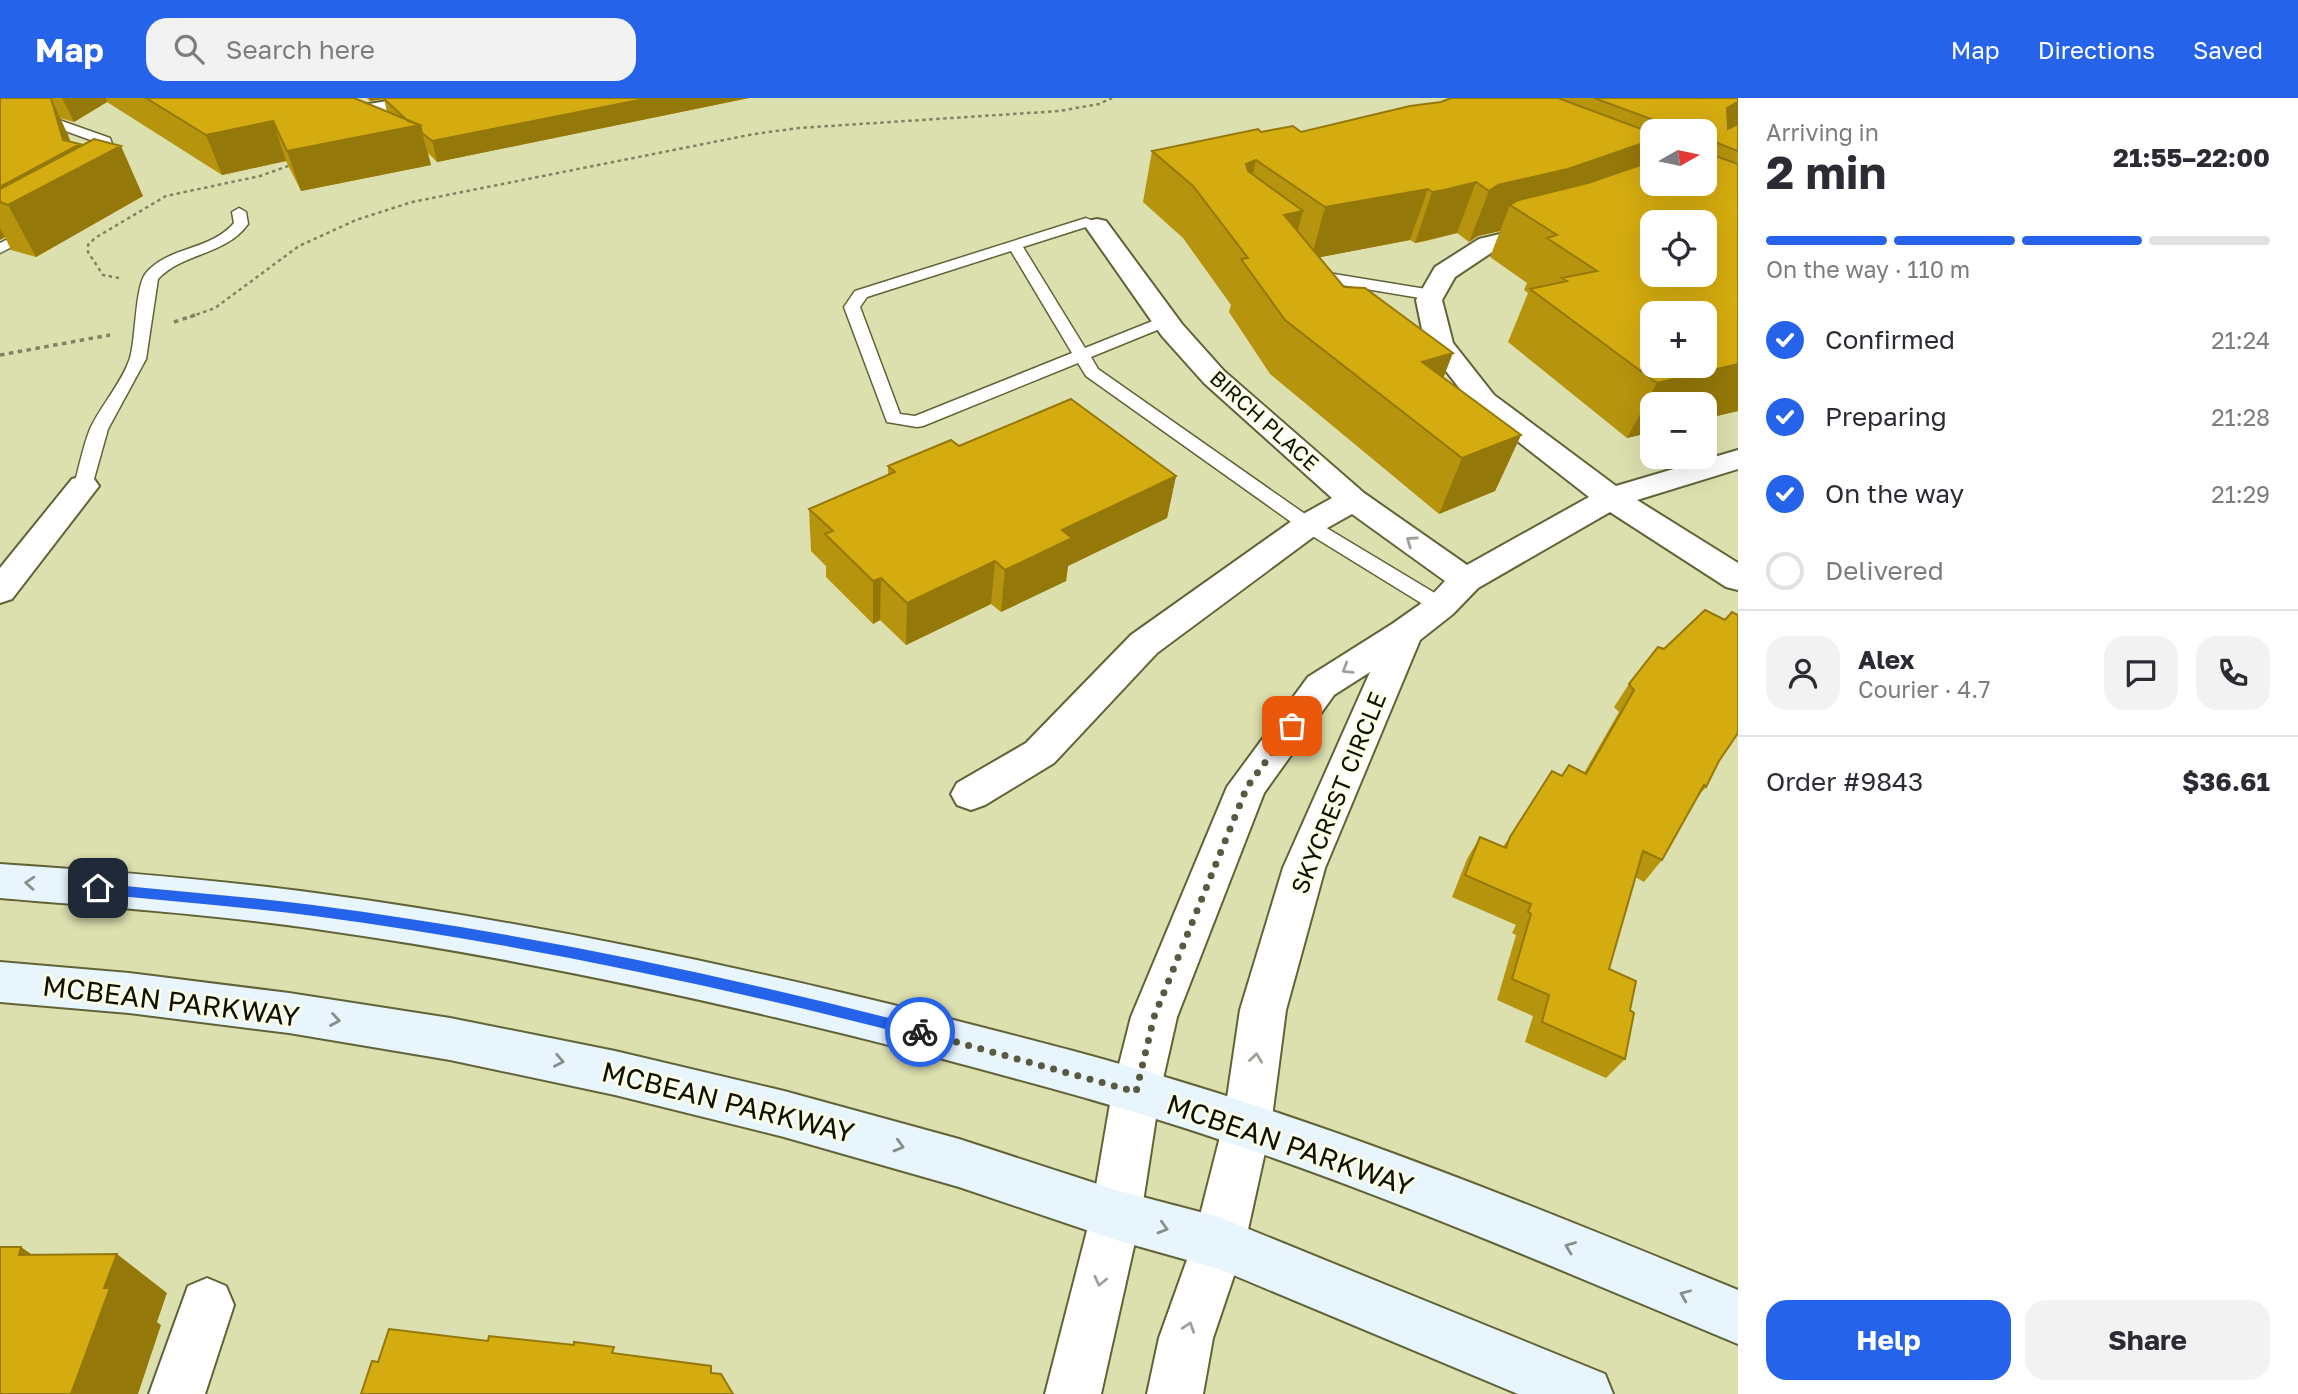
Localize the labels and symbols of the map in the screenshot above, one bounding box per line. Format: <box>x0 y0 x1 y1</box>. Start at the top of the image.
north arrow <box>1640 119 1717 196</box>
street label: BIRCH PLACE <box>1205 365 1324 476</box>
one-way arrow <box>1406 537 1419 549</box>
one-way arrow <box>1342 661 1355 674</box>
street label: SKYCREST CIRCLE <box>1284 687 1391 897</box>
pin <box>1262 696 1322 756</box>
pin <box>68 858 128 918</box>
one-way arrow <box>24 876 35 891</box>
street label: MCBEAN PARKWAY <box>41 968 301 1033</box>
courier <box>885 997 955 1067</box>
one-way arrow <box>329 1012 341 1027</box>
one-way arrow <box>1249 1052 1264 1064</box>
one-way arrow <box>553 1053 565 1068</box>
street label: MCBEAN PARKWAY <box>599 1054 858 1149</box>
street label: MCBEAN PARKWAY <box>1163 1087 1418 1202</box>
one-way arrow <box>892 1138 904 1152</box>
one-way arrow <box>1157 1220 1169 1234</box>
one-way arrow <box>1564 1241 1576 1255</box>
one-way arrow <box>1094 1275 1108 1287</box>
one-way arrow <box>1680 1289 1693 1303</box>
one-way arrow <box>1181 1322 1195 1334</box>

